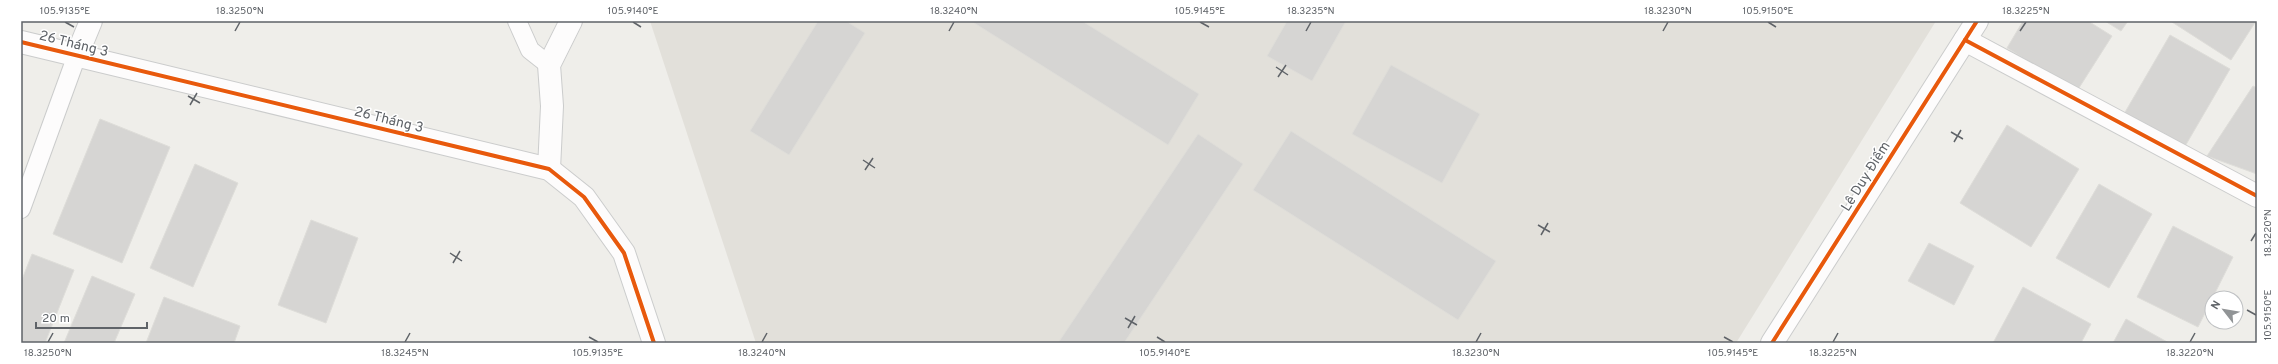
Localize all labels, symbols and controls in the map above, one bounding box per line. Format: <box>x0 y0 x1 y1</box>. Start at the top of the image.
text: 105.9135°E <box>40 5 90 18</box>
text: 18.3250°N <box>216 5 264 18</box>
text: 105.9140°E <box>608 5 658 18</box>
text: 18.3240°N <box>930 5 978 18</box>
text: 105.9145°E <box>1175 5 1225 18</box>
text: 18.3235°N <box>1287 5 1335 18</box>
text: 18.3230°N <box>1644 5 1692 18</box>
text: 105.9150°E <box>1742 5 1794 18</box>
text: 18.3225°N <box>2002 5 2050 18</box>
street label: 26 Tháng 3 <box>37 28 110 61</box>
street label: 26 Tháng 3 <box>352 104 425 137</box>
street label: Lê Duy Điếm <box>1838 139 1895 215</box>
text: 18.3220°N <box>2262 209 2275 257</box>
text: 105.9150°E <box>2262 289 2275 341</box>
north arrow <box>2204 290 2244 330</box>
text: N <box>2208 298 2224 312</box>
scale bar <box>36 304 147 330</box>
text: 20 m <box>42 311 70 327</box>
text: 18.3250°N <box>24 347 72 360</box>
text: 18.3245°N <box>381 347 429 360</box>
text: 105.9135°E <box>573 347 623 360</box>
text: 18.3240°N <box>738 347 786 360</box>
text: 105.9140°E <box>1140 347 1190 360</box>
text: 18.3230°N <box>1452 347 1500 360</box>
text: 105.9145°E <box>1708 347 1758 360</box>
text: 18.3225°N <box>1809 347 1857 360</box>
text: 18.3220°N <box>2166 347 2214 360</box>

